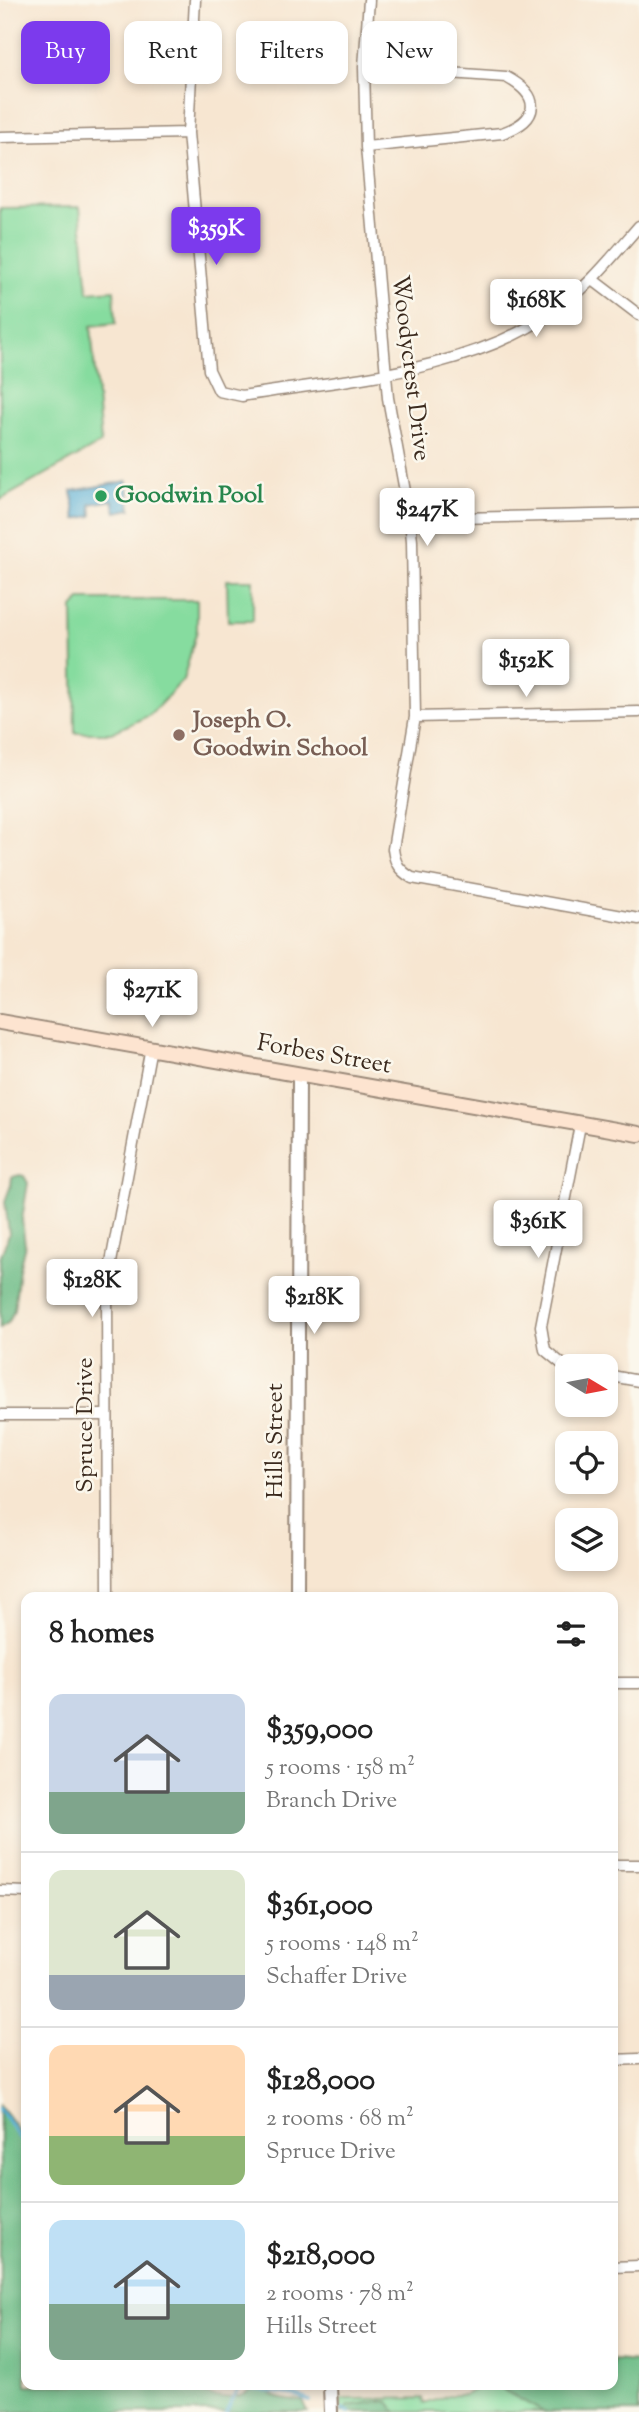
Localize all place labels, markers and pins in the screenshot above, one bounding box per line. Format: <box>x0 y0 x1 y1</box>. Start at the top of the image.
pin: $359K <box>167 208 265 267</box>
pin: $168K <box>487 280 585 339</box>
place label: Goodwin Pool <box>115 479 264 513</box>
marker: Goodwin Pool <box>93 488 109 504</box>
pin: $247K <box>378 489 476 548</box>
pin: $152K <box>477 640 575 699</box>
place label: Joseph O. Goodwin School <box>191 704 368 766</box>
marker: Joseph O. Goodwin School <box>171 727 187 743</box>
pin: $271K <box>103 970 201 1029</box>
pin: $361K <box>489 1200 587 1260</box>
pin: $128K <box>43 1260 141 1319</box>
pin: $218K <box>265 1276 363 1336</box>

